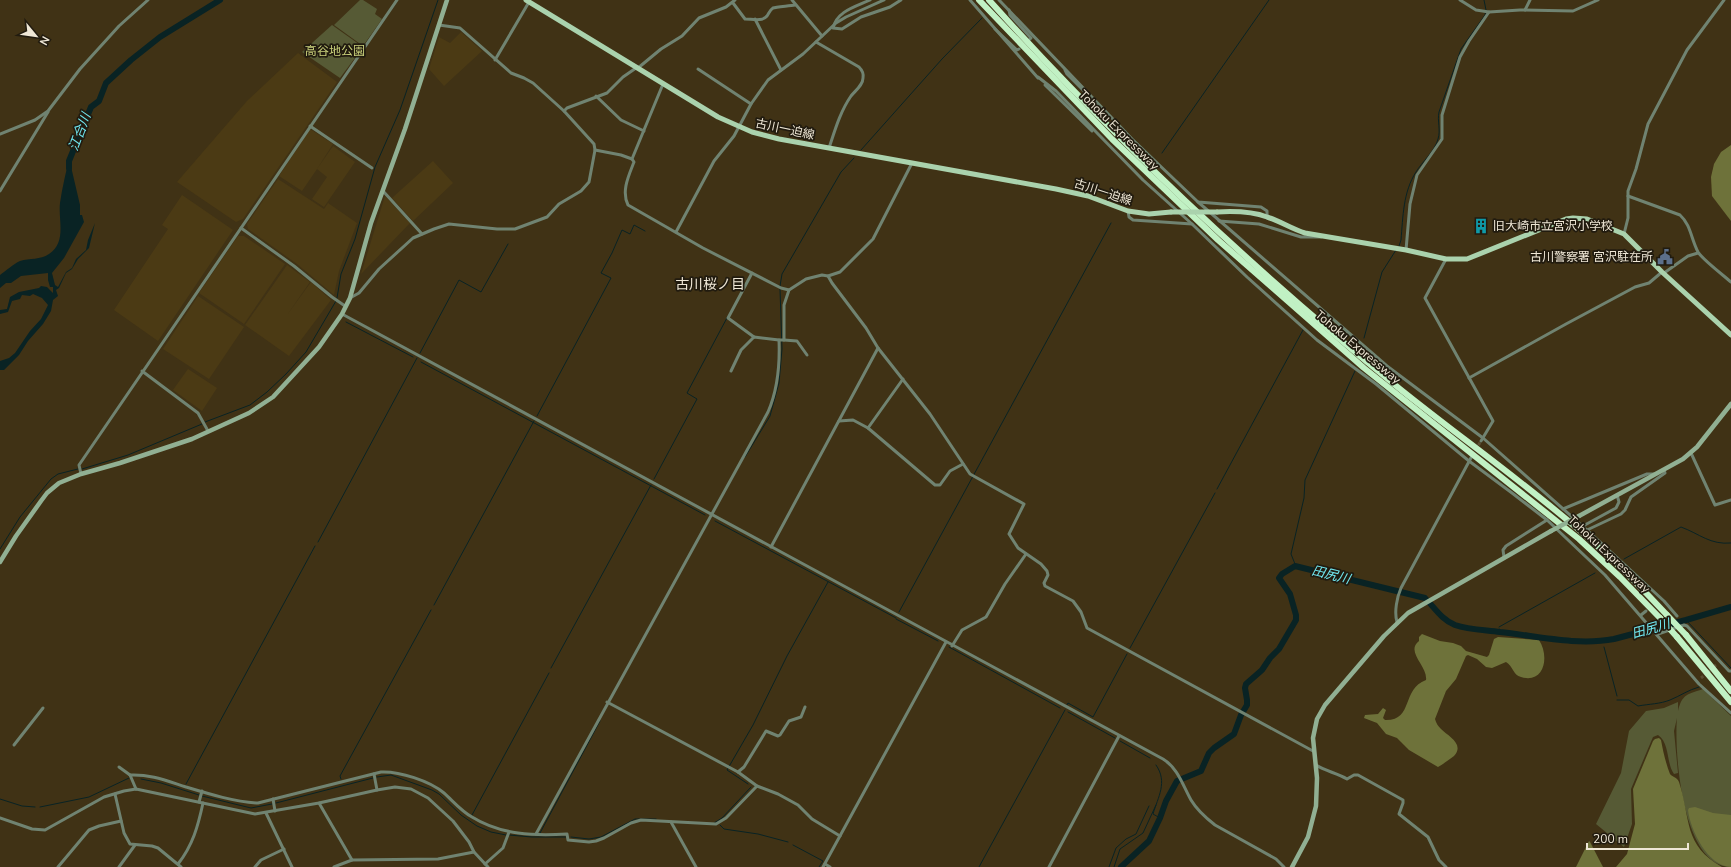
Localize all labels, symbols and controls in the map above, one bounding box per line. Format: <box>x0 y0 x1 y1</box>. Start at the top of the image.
north arrow <box>16 16 56 56</box>
text: N <box>36 33 53 48</box>
park label: 高谷地公園 <box>305 43 365 59</box>
street label: Tohoku Expressway <box>1075 86 1163 174</box>
water label: 江合川 <box>65 109 96 153</box>
street label: 古川一迫線 <box>754 115 816 143</box>
street label: 古川一迫線 <box>1072 175 1134 209</box>
building icon: 旧大崎市立宮沢小学校 <box>1472 217 1490 235</box>
place label: 旧大崎市立宮沢小学校 <box>1493 218 1613 234</box>
public building icon: 古川警察署 宮沢駐在所 <box>1656 248 1674 266</box>
place label: 古川警察署 宮沢駐在所 <box>1530 249 1653 265</box>
district label: 古川桜ノ目 <box>675 275 745 294</box>
street label: Tohoku Expressway <box>1312 306 1405 388</box>
street label: Tohoku Expressway <box>1564 512 1654 597</box>
water label: 田尻川 <box>1310 562 1354 589</box>
water label: 田尻川 <box>1630 614 1674 643</box>
scale bar <box>1587 825 1688 851</box>
text: 200 m <box>1593 831 1628 847</box>

